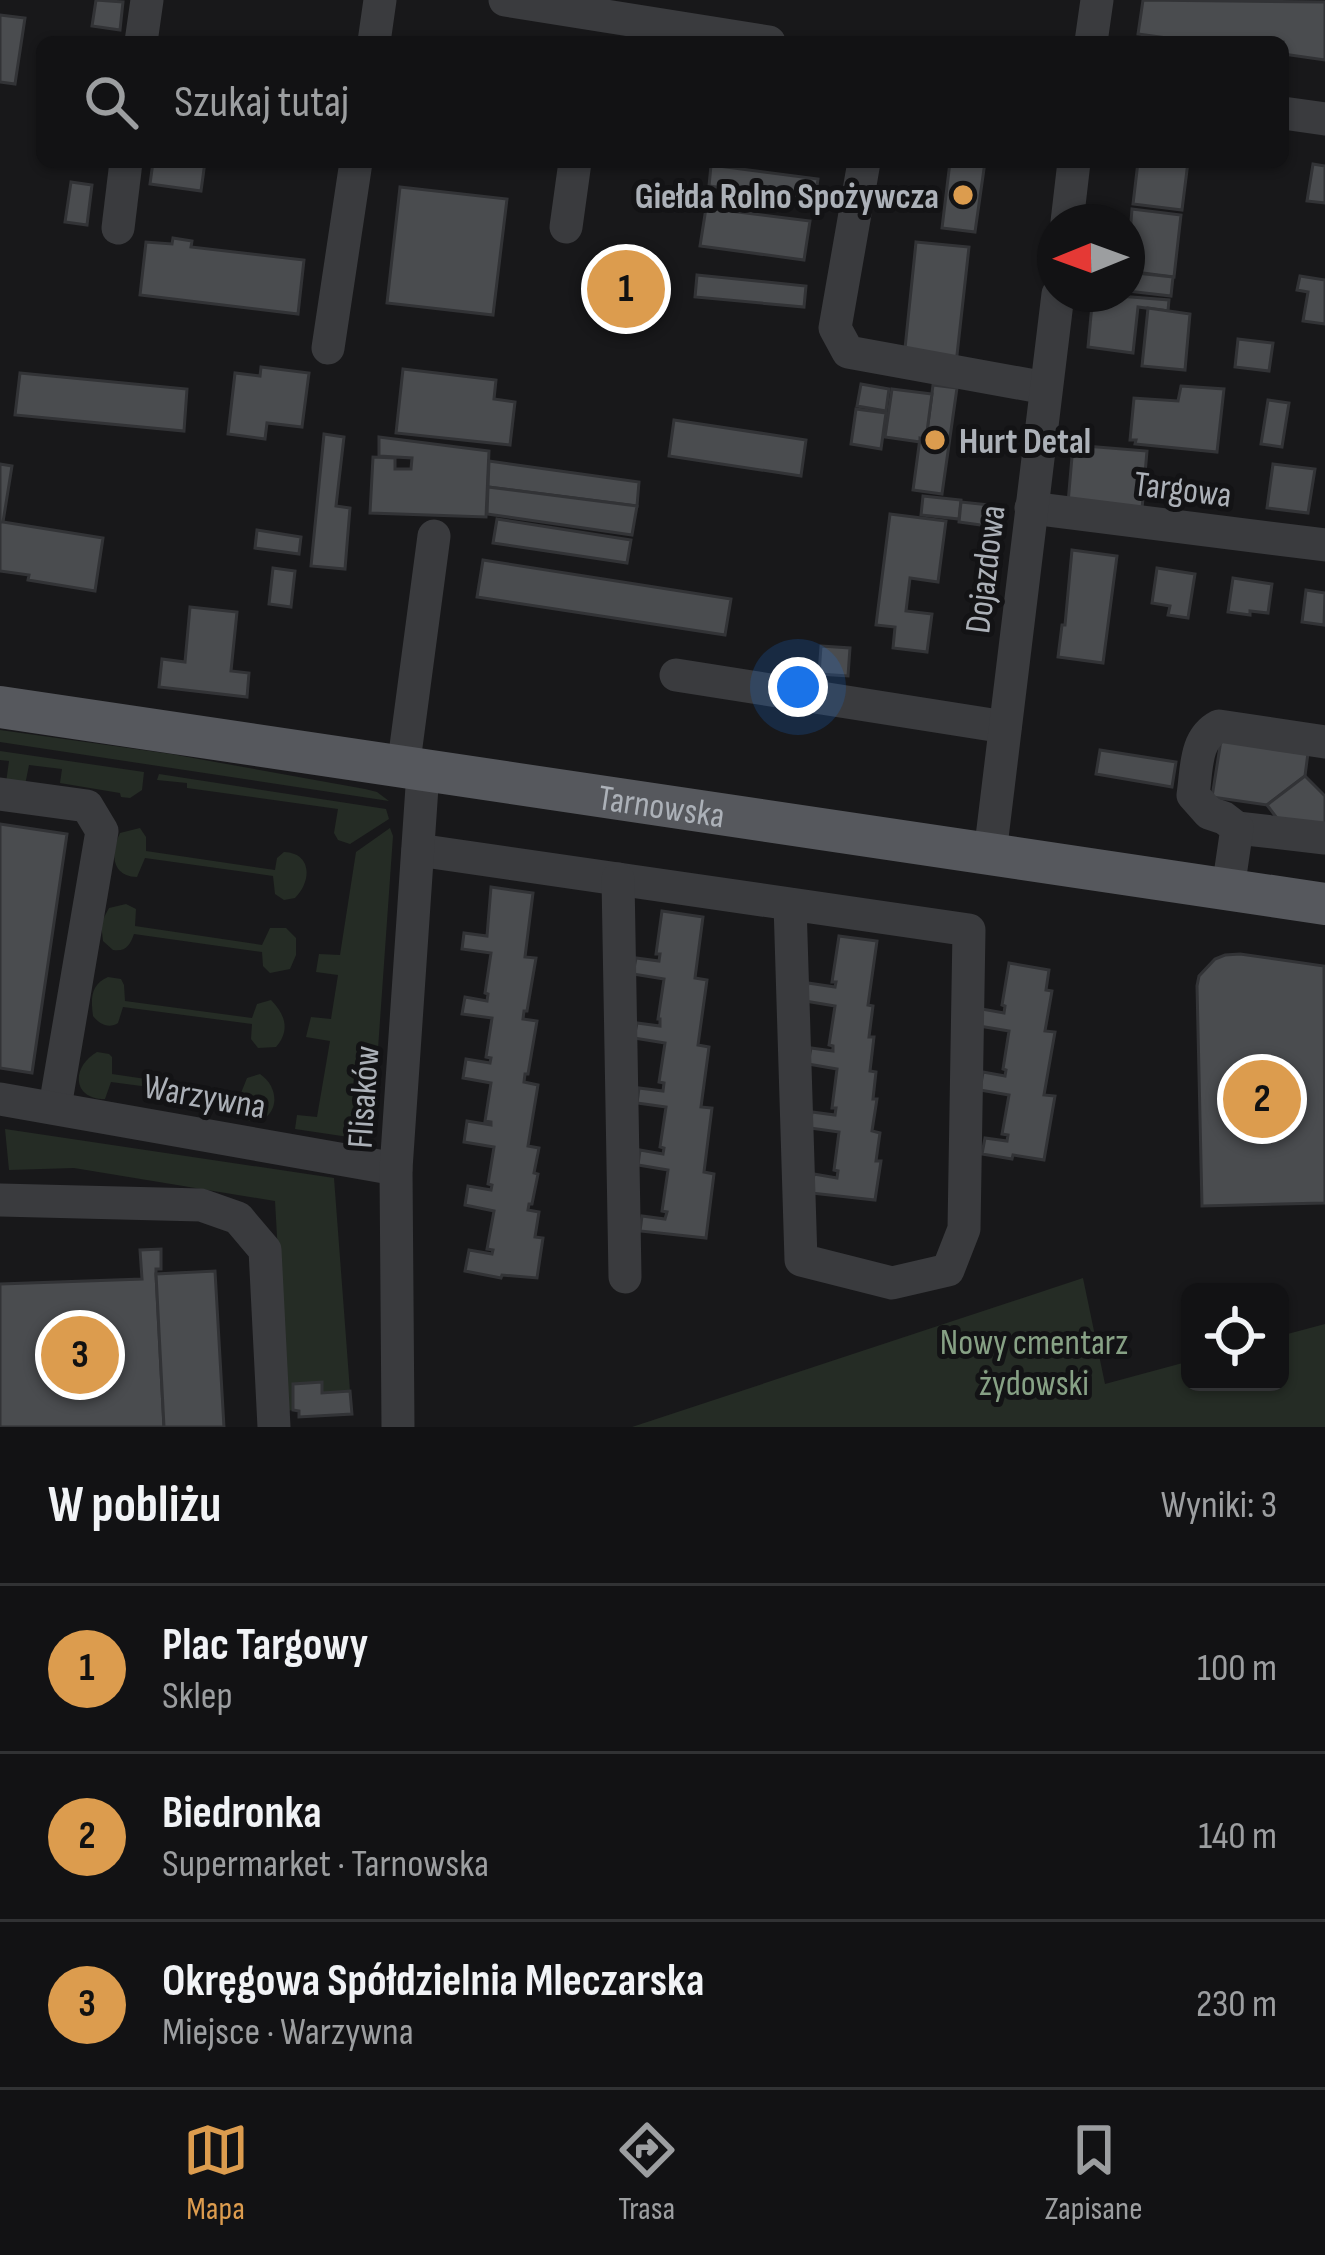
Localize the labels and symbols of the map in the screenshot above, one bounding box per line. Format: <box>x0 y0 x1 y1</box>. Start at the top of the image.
place label: Giełda Rolno Spożywcza <box>635 176 939 219</box>
marker: Giełda Rolno Spożywcza <box>950 182 976 208</box>
north arrow <box>1037 204 1145 312</box>
pin: 1 <box>587 244 665 334</box>
place label: Hurt Detal <box>959 421 1091 464</box>
marker: Hurt Detal <box>922 427 948 453</box>
street label: Targowa <box>1131 463 1234 518</box>
street label: Dojazdowa <box>957 503 1016 636</box>
your location <box>768 657 828 717</box>
street label: Tarnowska <box>595 777 728 838</box>
street label: Flisaków <box>339 1044 390 1150</box>
pin: 2 <box>1223 1054 1301 1144</box>
street label: Warzywna <box>140 1066 269 1129</box>
pin: 3 <box>41 1310 119 1400</box>
park label: Nowy cmentarz żydowski <box>940 1322 1128 1406</box>

